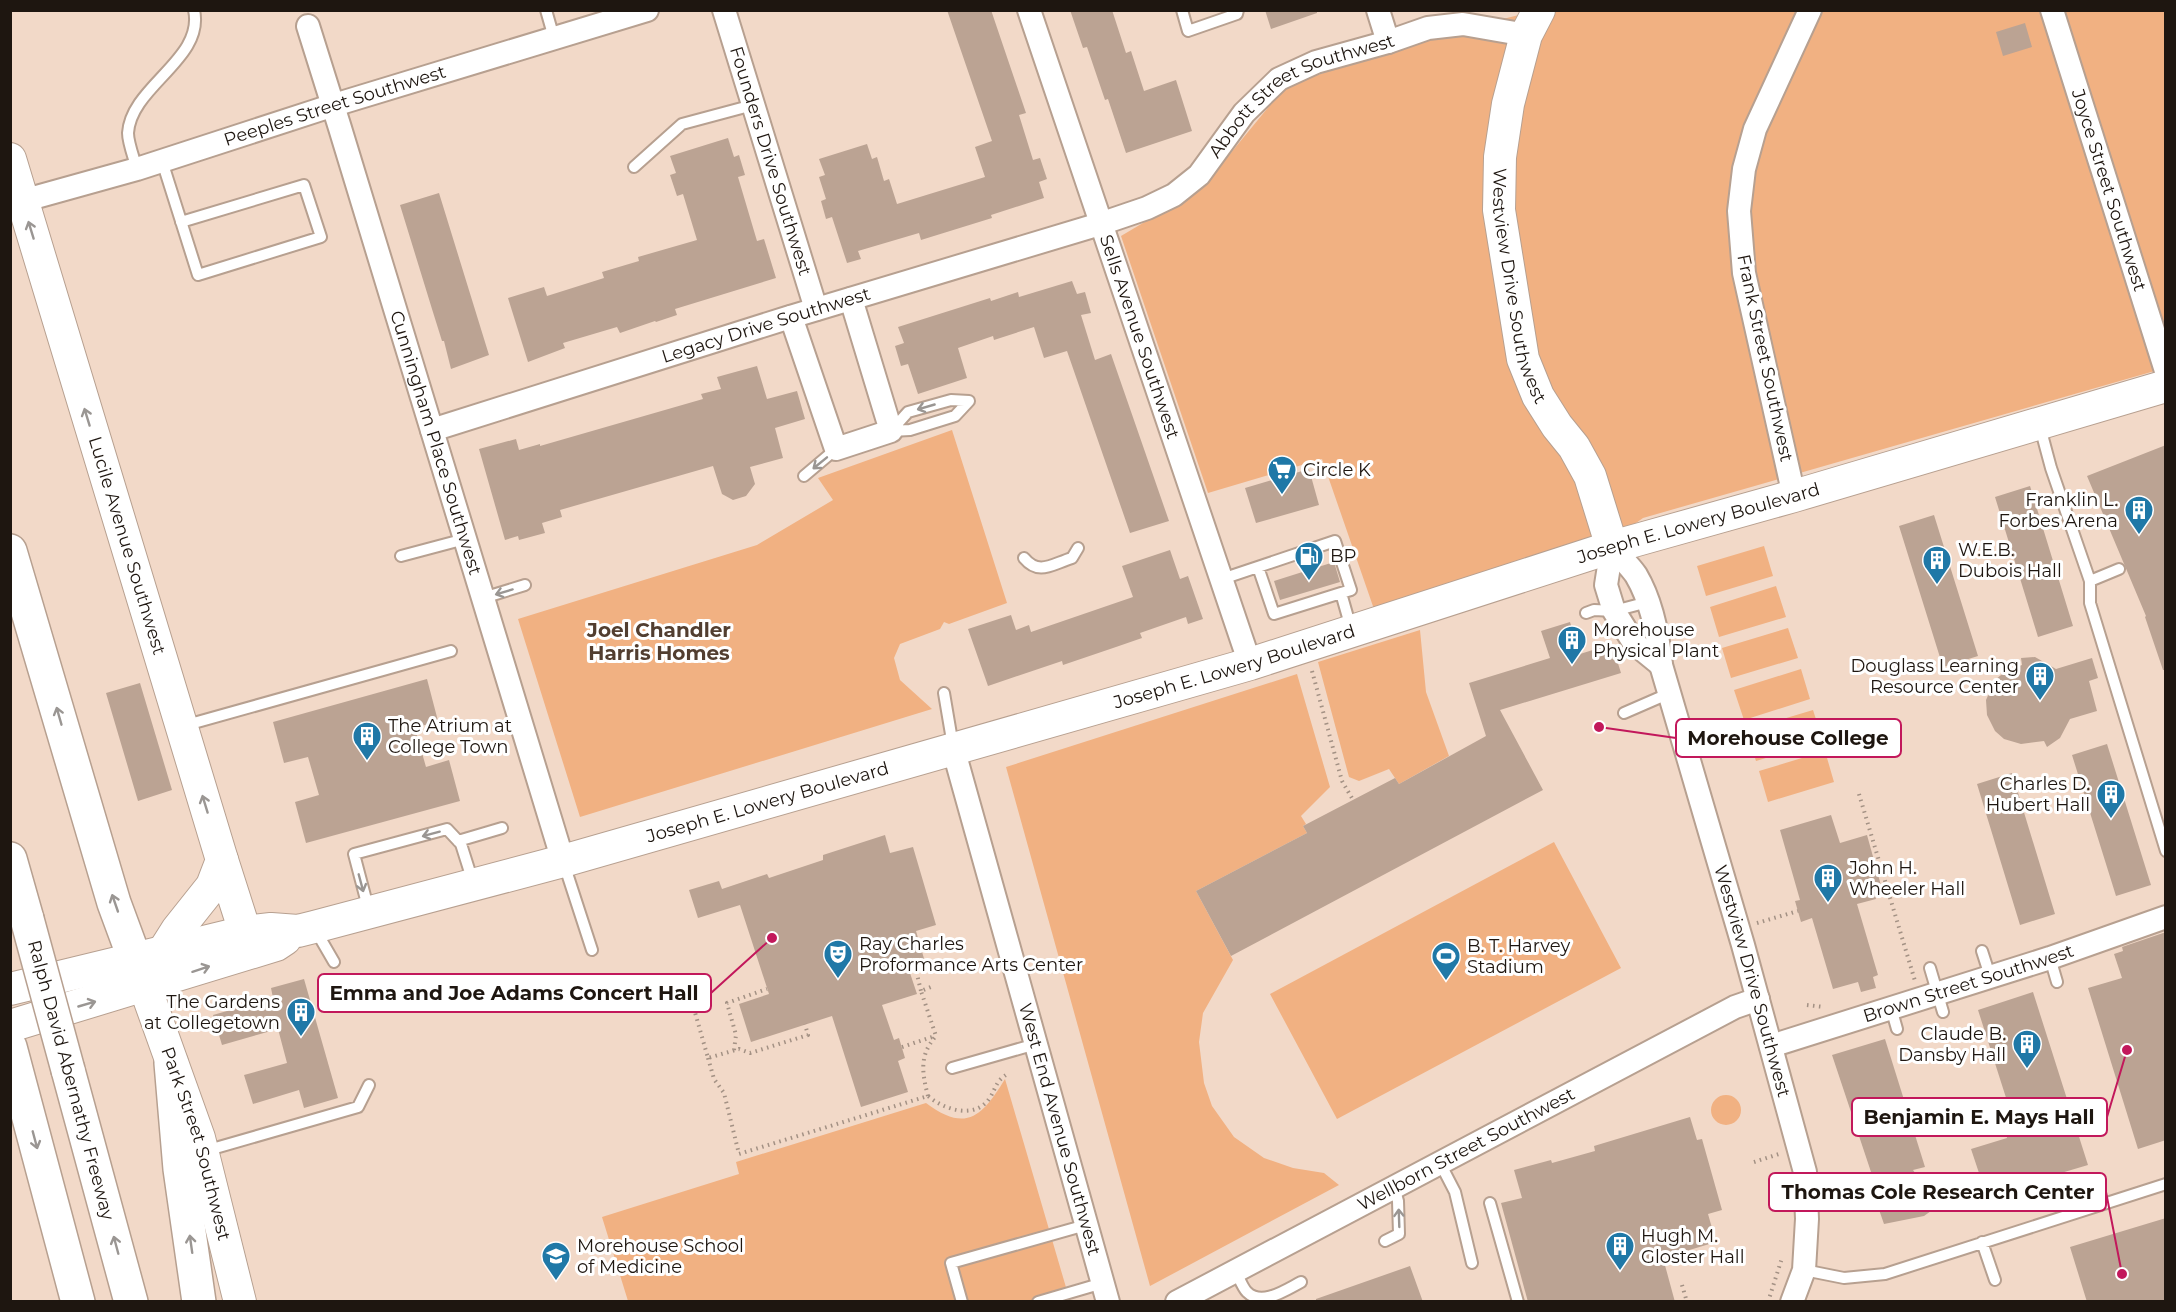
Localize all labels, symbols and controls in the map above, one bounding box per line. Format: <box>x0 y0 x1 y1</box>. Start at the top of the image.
street label: Abbott Street Southwest <box>1204 30 1397 162</box>
street label: Founders Drive Southwest <box>725 44 816 278</box>
street label: Peeples Street Southwest <box>221 61 448 151</box>
street label: Joyce Street Southwest <box>2066 86 2151 294</box>
street label: Westview Drive Southwest <box>1488 168 1551 408</box>
one-way arrow <box>25 221 36 240</box>
street label: Sells Avenue Southwest <box>1095 232 1184 442</box>
street label: Frank Street Southwest <box>1732 252 1798 464</box>
street label: Legacy Drive Southwest <box>659 283 873 368</box>
street label: Cunningham Place Southwest <box>385 308 486 578</box>
one-way arrow <box>917 402 936 413</box>
one-way arrow <box>81 408 92 427</box>
street label: Lucile Avenue Southwest <box>84 434 170 657</box>
supermarket icon: Circle K <box>1266 454 1298 496</box>
one-way arrow <box>812 456 828 469</box>
place label: Circle K <box>1303 459 1371 481</box>
street label: Joseph E. Lowery Boulevard <box>1574 478 1822 569</box>
place label: Franklin L. Forbes Arena <box>1998 489 2118 532</box>
building icon: Franklin L. Forbes Arena <box>2123 494 2155 536</box>
place label: W.E.B. Dubois Hall <box>1958 539 2062 582</box>
fuel station icon: BP <box>1293 540 1325 582</box>
building icon: W.E.B. Dubois Hall <box>1921 544 1953 586</box>
place label: BP <box>1330 545 1357 567</box>
one-way arrow <box>495 587 514 598</box>
district label: Joel Chandler Harris Homes <box>586 618 731 665</box>
place label: Morehouse Physical Plant <box>1593 619 1719 662</box>
street label: Joseph E. Lowery Boulevard <box>1110 620 1358 714</box>
building icon: Morehouse Physical Plant <box>1556 624 1588 666</box>
place label: Douglass Learning Resource Center <box>1850 655 2019 698</box>
building icon: Douglass Learning Resource Center <box>2024 660 2056 702</box>
one-way arrow <box>53 707 64 726</box>
place label: The Atrium at College Town <box>388 715 512 758</box>
callout: Morehouse College <box>1676 719 1901 757</box>
building icon: The Atrium at College Town <box>351 720 383 762</box>
text: Morehouse College <box>1687 726 1889 750</box>
street label: Joseph E. Lowery Boulevard <box>643 757 891 848</box>
place label: Charles D. Hubert Hall <box>1986 773 2090 816</box>
building icon: Charles D. Hubert Hall <box>2095 778 2127 820</box>
one-way arrow <box>199 795 210 814</box>
one-way arrow <box>422 828 441 840</box>
place label: John H. Wheeler Hall <box>1848 857 1965 900</box>
street label: Westview Drive Southwest <box>1709 862 1795 1100</box>
building icon: John H. Wheeler Hall <box>1812 862 1844 904</box>
one-way arrow <box>356 873 368 892</box>
one-way arrow <box>108 894 119 913</box>
place label: Ray Charles Proformance Arts Center <box>859 933 1083 976</box>
place label: B. T. Harvey Stadium <box>1467 935 1570 978</box>
street label: Ralph David Abernathy Freeway <box>23 938 119 1223</box>
theatre icon: Ray Charles Proformance Arts Center <box>822 938 854 980</box>
sports icon: B. T. Harvey Stadium <box>1430 940 1462 982</box>
street label: Brown Street Southwest <box>1860 940 2077 1027</box>
one-way arrow <box>191 963 210 974</box>
callout: Emma and Joe Adams Concert Hall <box>318 974 711 1012</box>
text: Emma and Joe Adams Concert Hall <box>329 981 699 1005</box>
place label: The Gardens at Collegetown <box>144 991 280 1034</box>
building icon: The Gardens at Collegetown <box>285 996 317 1038</box>
one-way arrow <box>77 998 96 1009</box>
street label: West End Avenue Southwest <box>1014 1001 1105 1258</box>
place label: Claude B. Dansby Hall <box>1898 1023 2006 1066</box>
building icon: Claude B. Dansby Hall <box>2011 1028 2043 1070</box>
street label: Park Street Southwest <box>156 1044 235 1243</box>
street label: Wellborn Street Southwest <box>1354 1083 1578 1216</box>
callout: Benjamin E. Mays Hall <box>1852 1098 2107 1136</box>
text: Benjamin E. Mays Hall <box>1863 1105 2095 1129</box>
one-way arrow <box>30 1130 42 1149</box>
callout: Thomas Cole Research Center <box>1769 1173 2106 1211</box>
text: Thomas Cole Research Center <box>1782 1180 2095 1204</box>
one-way arrow <box>1393 1208 1404 1228</box>
place label: Hugh M. Gloster Hall <box>1641 1225 1745 1268</box>
building icon: Hugh M. Gloster Hall <box>1604 1230 1636 1272</box>
one-way arrow <box>185 1234 196 1254</box>
place label: Morehouse School of Medicine <box>577 1235 744 1278</box>
one-way arrow <box>110 1236 121 1255</box>
school or university icon: Morehouse School of Medicine <box>540 1240 572 1282</box>

